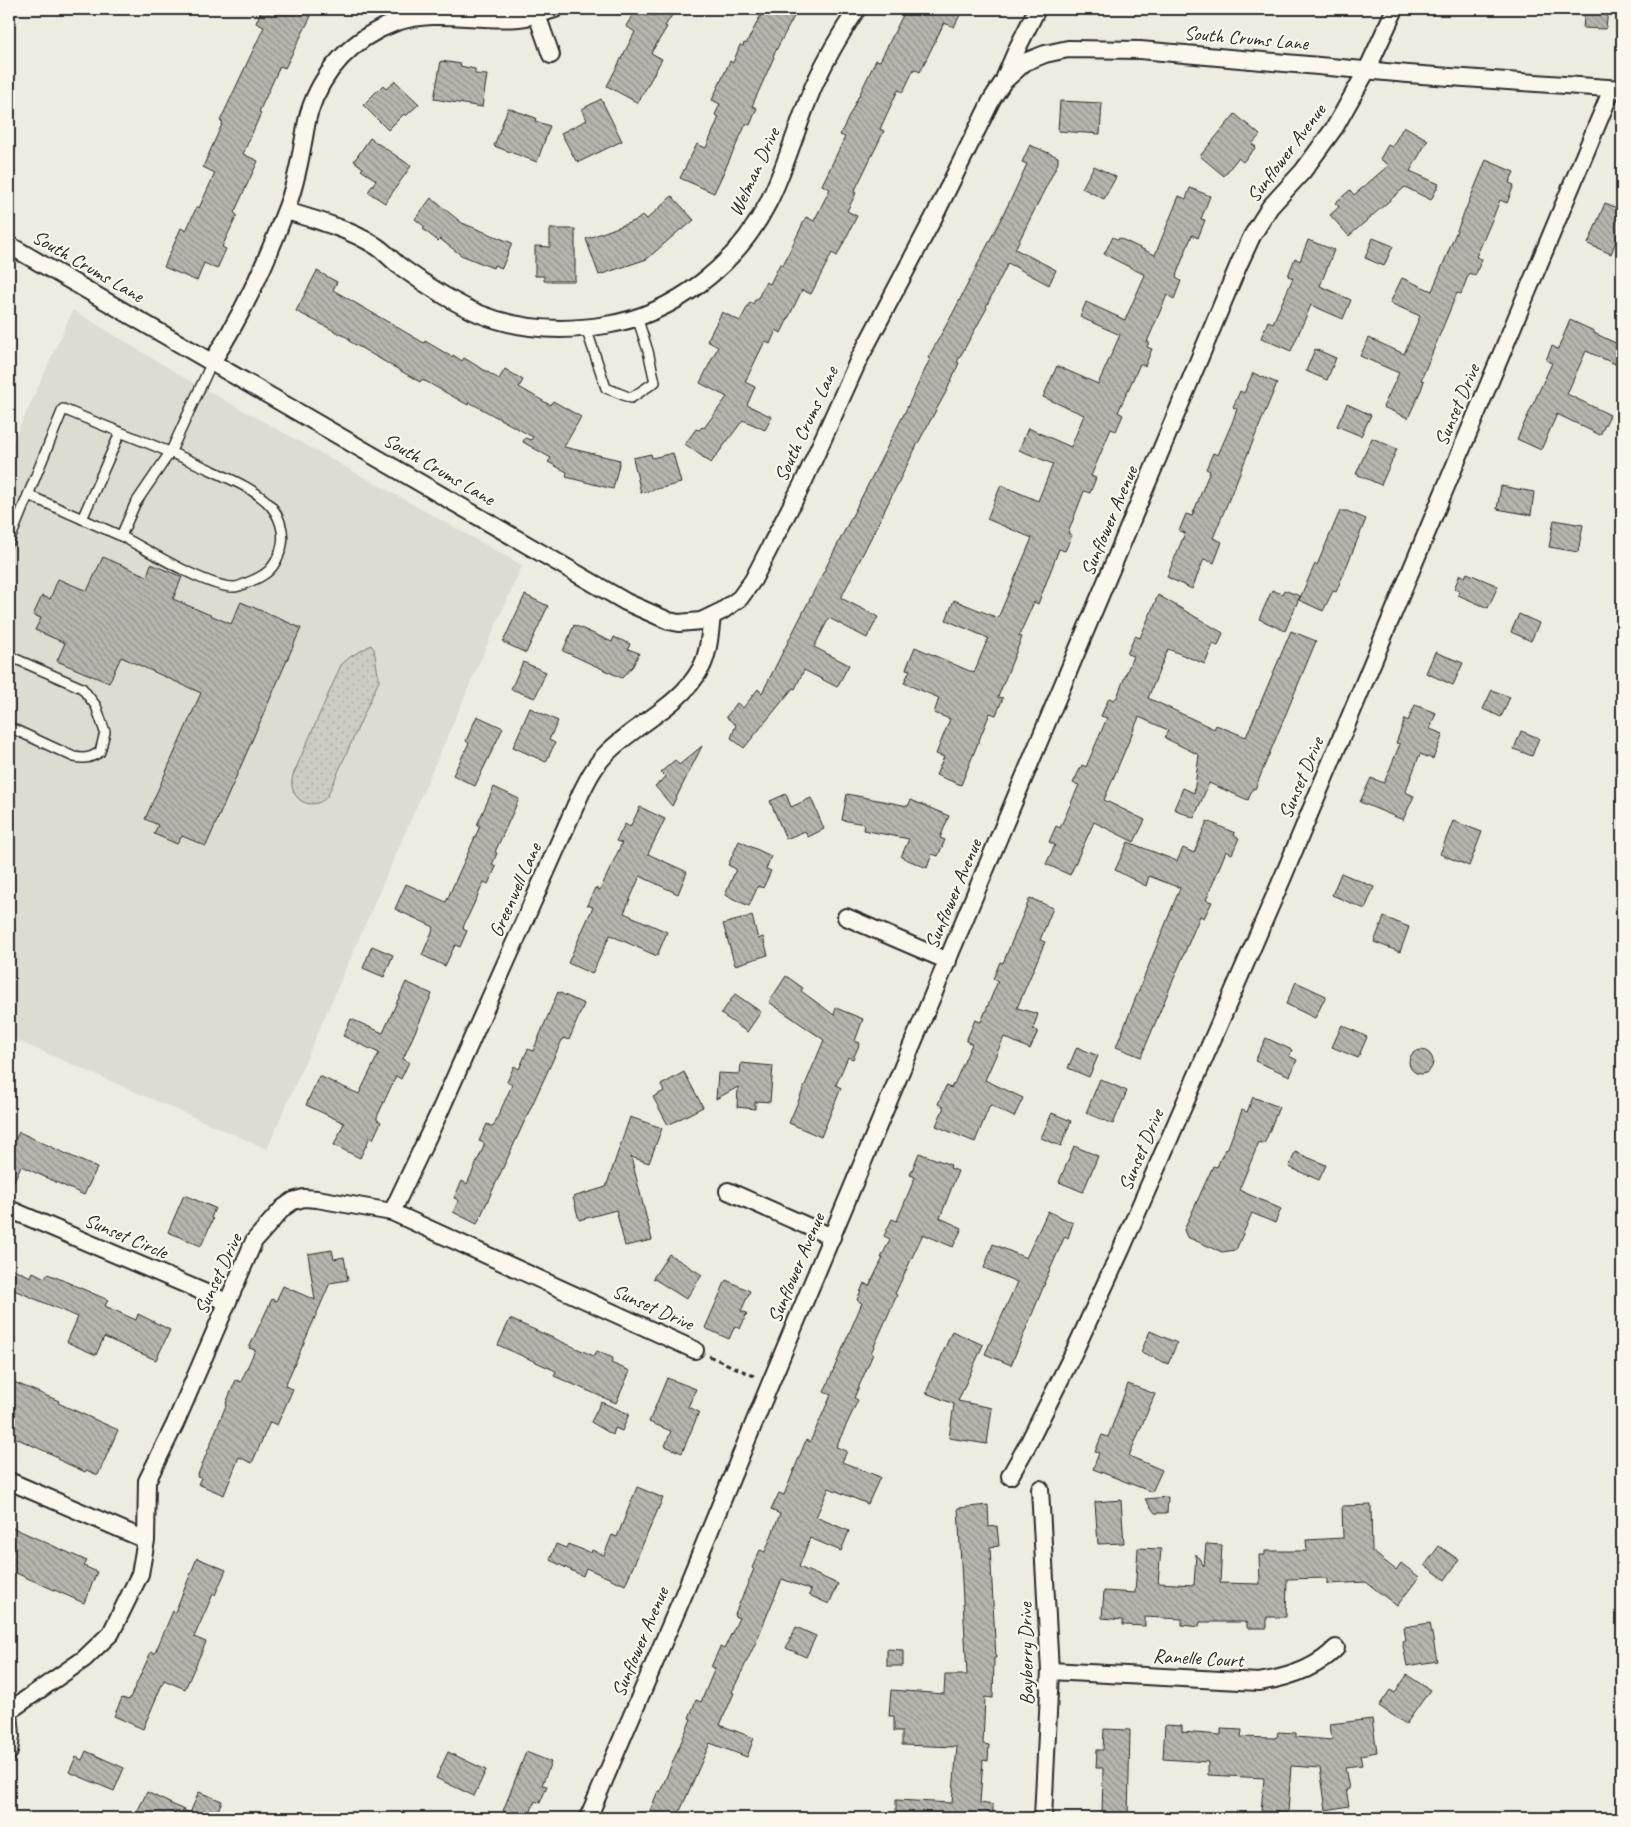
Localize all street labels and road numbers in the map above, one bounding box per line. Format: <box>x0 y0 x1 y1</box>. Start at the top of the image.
street label: South Crums Lane <box>1183 20 1311 56</box>
street label: Sunflower Avenue <box>1241 98 1332 207</box>
street label: Welman Drive <box>723 122 786 220</box>
street label: South Crums Lane <box>28 224 149 309</box>
street label: Sunset Drive <box>1429 359 1486 450</box>
street label: South Crums Lane <box>768 361 844 486</box>
street label: South Crums Lane <box>379 427 500 512</box>
street label: Sunflower Avenue <box>1075 461 1144 580</box>
street label: Sunset Drive <box>1273 732 1330 823</box>
street label: Sunflower Avenue <box>919 834 988 953</box>
street label: Greenwell Lane <box>483 838 547 941</box>
street label: Sunset Drive <box>1113 1104 1170 1195</box>
street label: Sunset Circle <box>81 1207 173 1265</box>
street label: Sunflower Avenue <box>762 1208 831 1327</box>
street label: Sunset Drive <box>188 1228 248 1318</box>
street label: Sunset Drive <box>608 1278 699 1337</box>
street label: Sunflower Avenue <box>606 1582 675 1701</box>
street label: Bayberry Drive <box>1013 1601 1039 1706</box>
street label: Ranelle Court <box>1152 1643 1246 1673</box>

